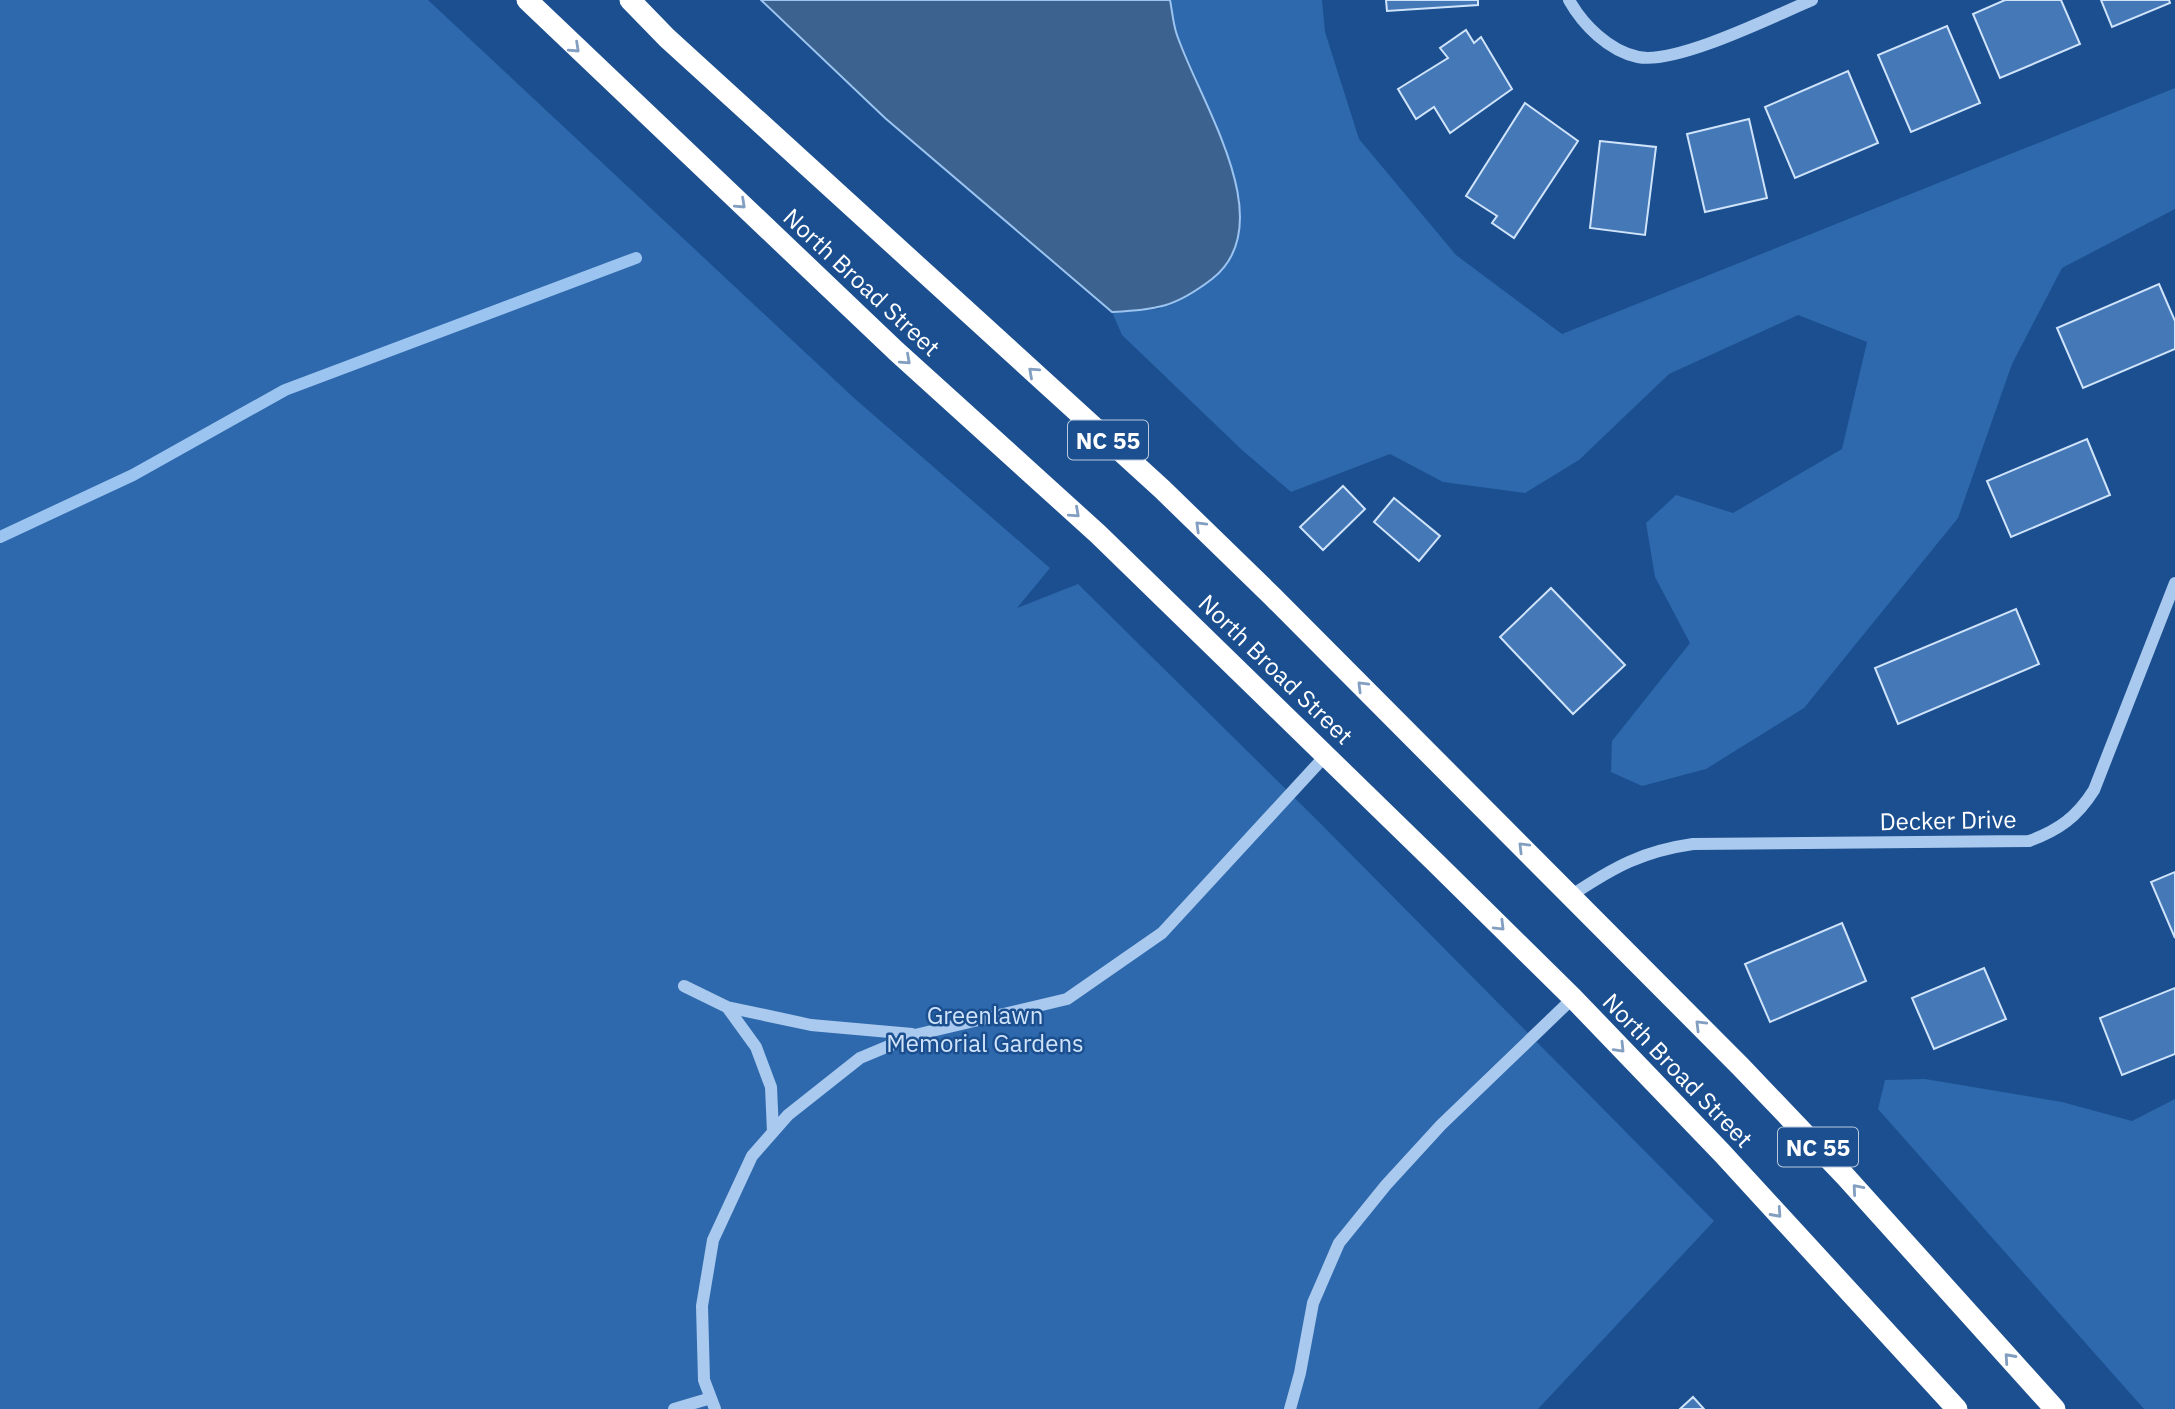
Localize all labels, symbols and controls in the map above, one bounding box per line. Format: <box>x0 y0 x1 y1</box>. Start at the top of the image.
one-way arrow <box>567 40 580 52</box>
one-way arrow <box>733 196 746 209</box>
street label: North Broad Street <box>777 201 947 363</box>
one-way arrow <box>898 352 911 365</box>
one-way arrow <box>1028 368 1041 380</box>
road number: NC 55 <box>1068 420 1148 460</box>
one-way arrow <box>1067 505 1080 517</box>
one-way arrow <box>1195 522 1208 535</box>
street label: North Broad Street <box>1192 587 1360 751</box>
one-way arrow <box>1358 682 1371 695</box>
street label: Decker Drive <box>1879 803 2017 837</box>
one-way arrow <box>1519 842 1532 855</box>
one-way arrow <box>1492 918 1505 931</box>
street label: North Broad Street <box>1596 986 1760 1154</box>
park label: Greenlawn Memorial Gardens <box>886 999 1084 1059</box>
one-way arrow <box>1695 1020 1708 1033</box>
one-way arrow <box>1612 1039 1625 1052</box>
road number: NC 55 <box>1778 1128 1858 1166</box>
one-way arrow <box>1853 1184 1865 1197</box>
one-way arrow <box>1768 1205 1781 1218</box>
one-way arrow <box>2005 1353 2017 1366</box>

